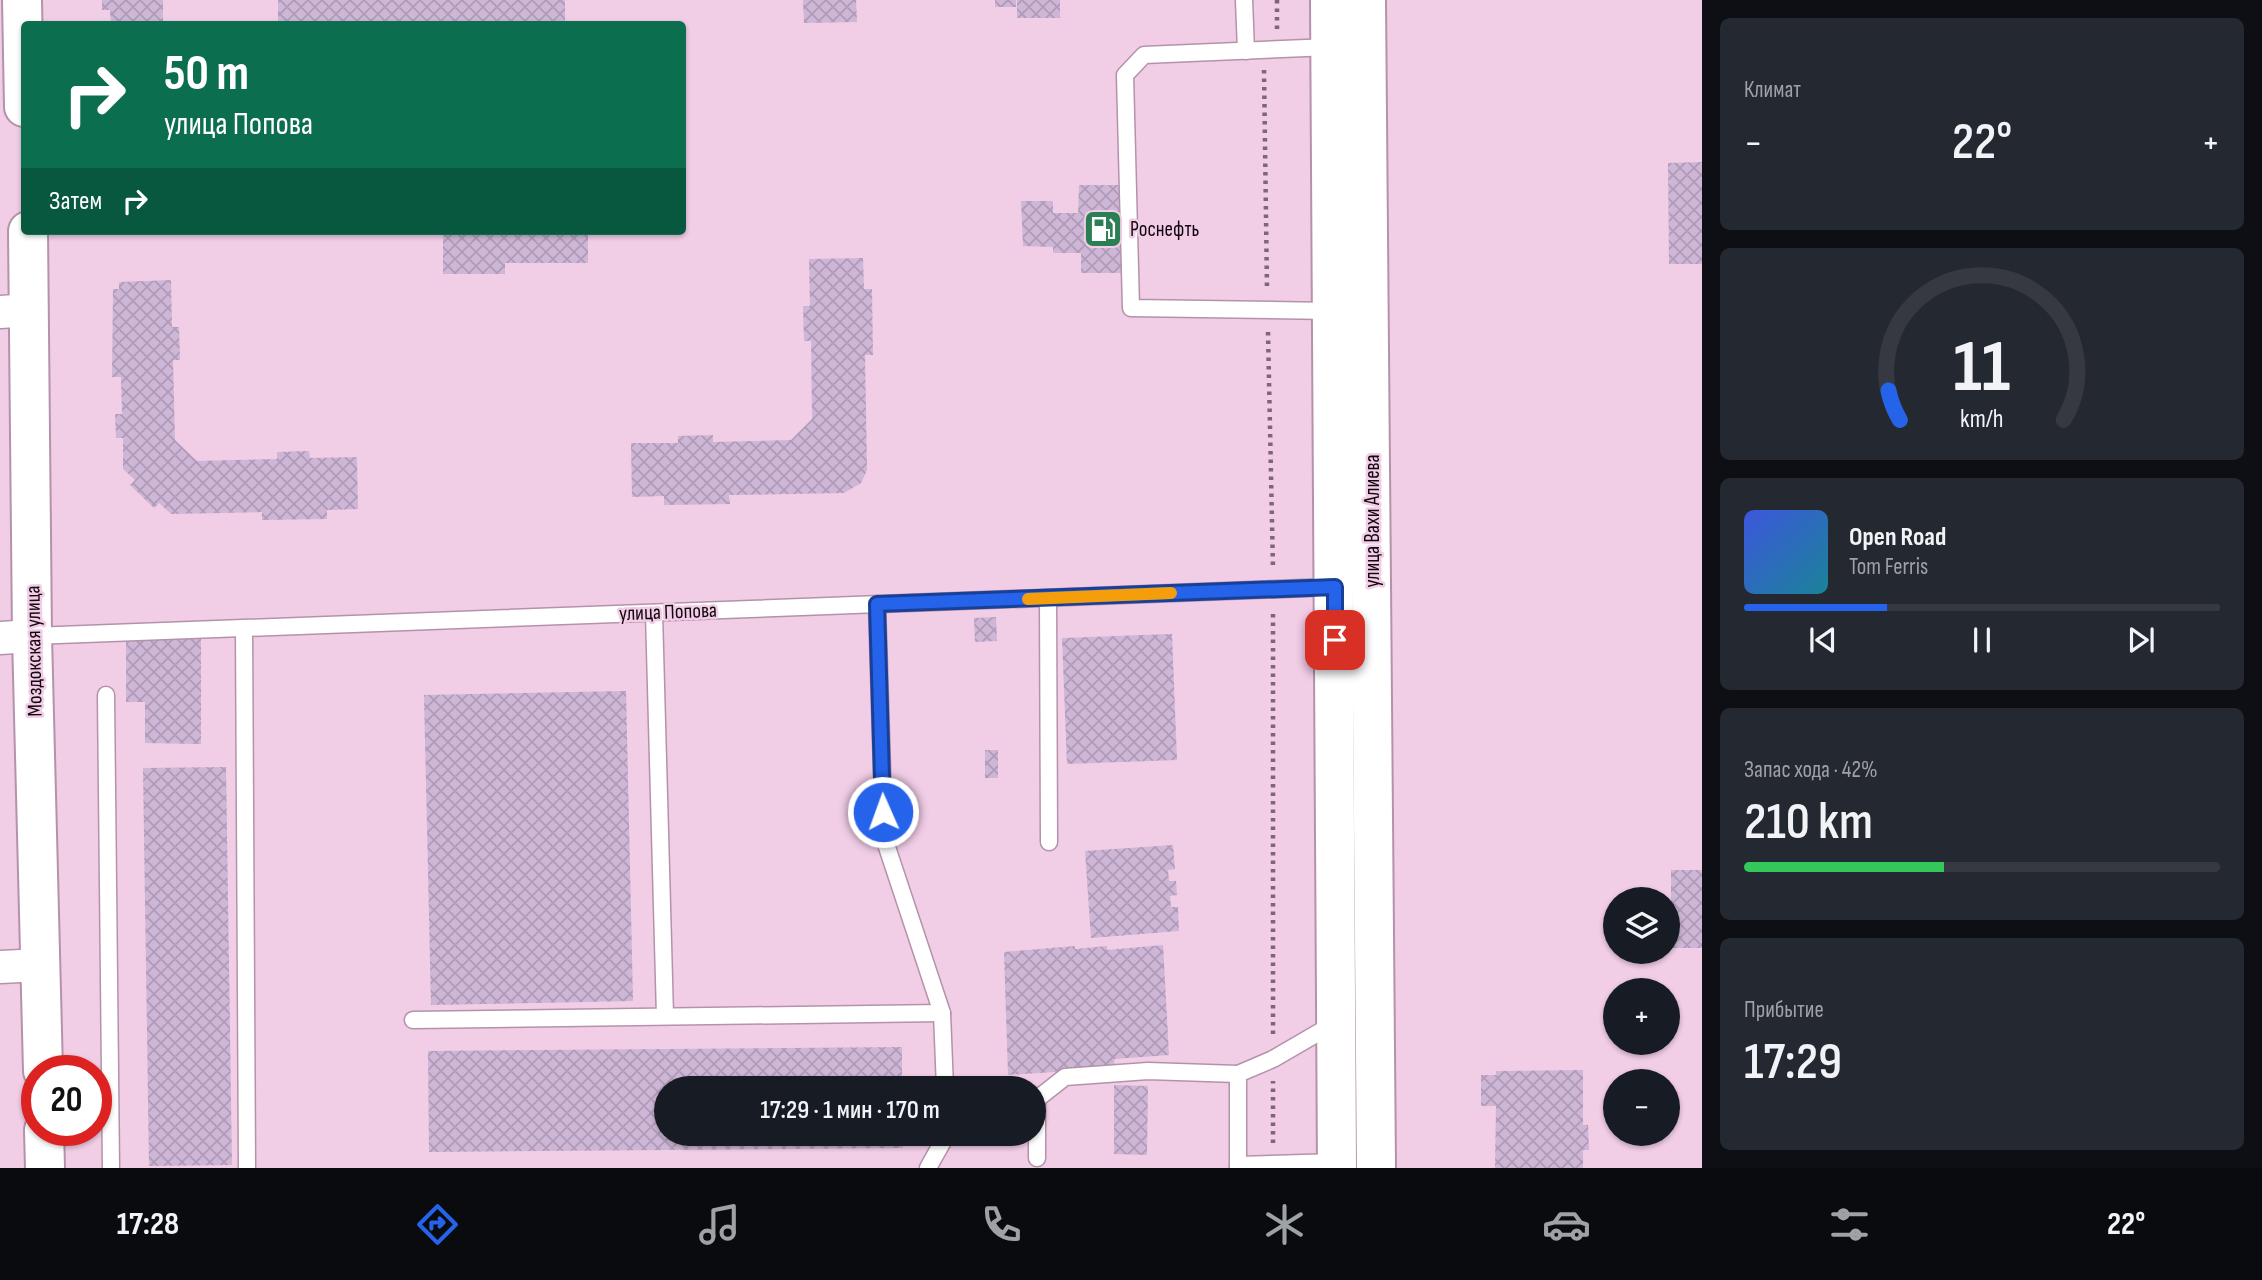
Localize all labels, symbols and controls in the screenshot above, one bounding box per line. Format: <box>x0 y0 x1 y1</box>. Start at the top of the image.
text: 50 m <box>164 45 249 104</box>
icon: right <box>49 49 140 140</box>
text: Климат <box>1744 76 1801 104</box>
text: улица Попова <box>164 105 313 144</box>
text: 22° <box>1952 111 2012 174</box>
text: − <box>1744 121 1763 166</box>
text: + <box>2201 121 2220 166</box>
icon: right <box>116 182 154 220</box>
text: Затем <box>49 186 102 217</box>
fuel station icon: Роснефть <box>1082 208 1124 250</box>
place label: Роснефть <box>1130 217 1199 242</box>
text: 11 <box>1953 324 2011 412</box>
text: km/h <box>1960 404 2004 435</box>
street label: улица Вахи Алиева <box>1360 454 1385 588</box>
text: Open Road <box>1849 522 1946 553</box>
text: Tom Ferris <box>1849 553 1928 581</box>
street label: Моздокская улица <box>20 585 48 717</box>
street label: улица Попова <box>619 598 717 626</box>
pin <box>1305 610 1365 670</box>
icon: arrive <box>1316 621 1354 659</box>
icon: previous <box>1804 621 1842 659</box>
icon: pause <box>1963 621 2001 659</box>
icon: next <box>2122 621 2160 659</box>
text: Запас хода · 42% <box>1744 756 1878 784</box>
position arrow <box>846 775 920 849</box>
text: 210 km <box>1744 791 1873 854</box>
map controls <box>1603 887 1680 1146</box>
button: layers <box>1603 887 1680 964</box>
button: + <box>1603 978 1680 1055</box>
text: Прибытие <box>1744 996 1824 1024</box>
text: 17:29 <box>1744 1031 1842 1094</box>
speed limit sign: 20 <box>21 1055 112 1146</box>
button: − <box>1603 1069 1680 1146</box>
text: 17:29 · 1 мин · 170 m <box>760 1095 940 1126</box>
icon: directions <box>413 1200 462 1249</box>
icon: music <box>695 1200 744 1249</box>
icon: phone <box>977 1200 1026 1249</box>
icon: climate <box>1260 1200 1309 1249</box>
icon: car <box>1542 1200 1591 1249</box>
icon: filters <box>1825 1200 1874 1249</box>
text: 17:28 <box>117 1205 179 1244</box>
text: 22° <box>2107 1205 2145 1244</box>

